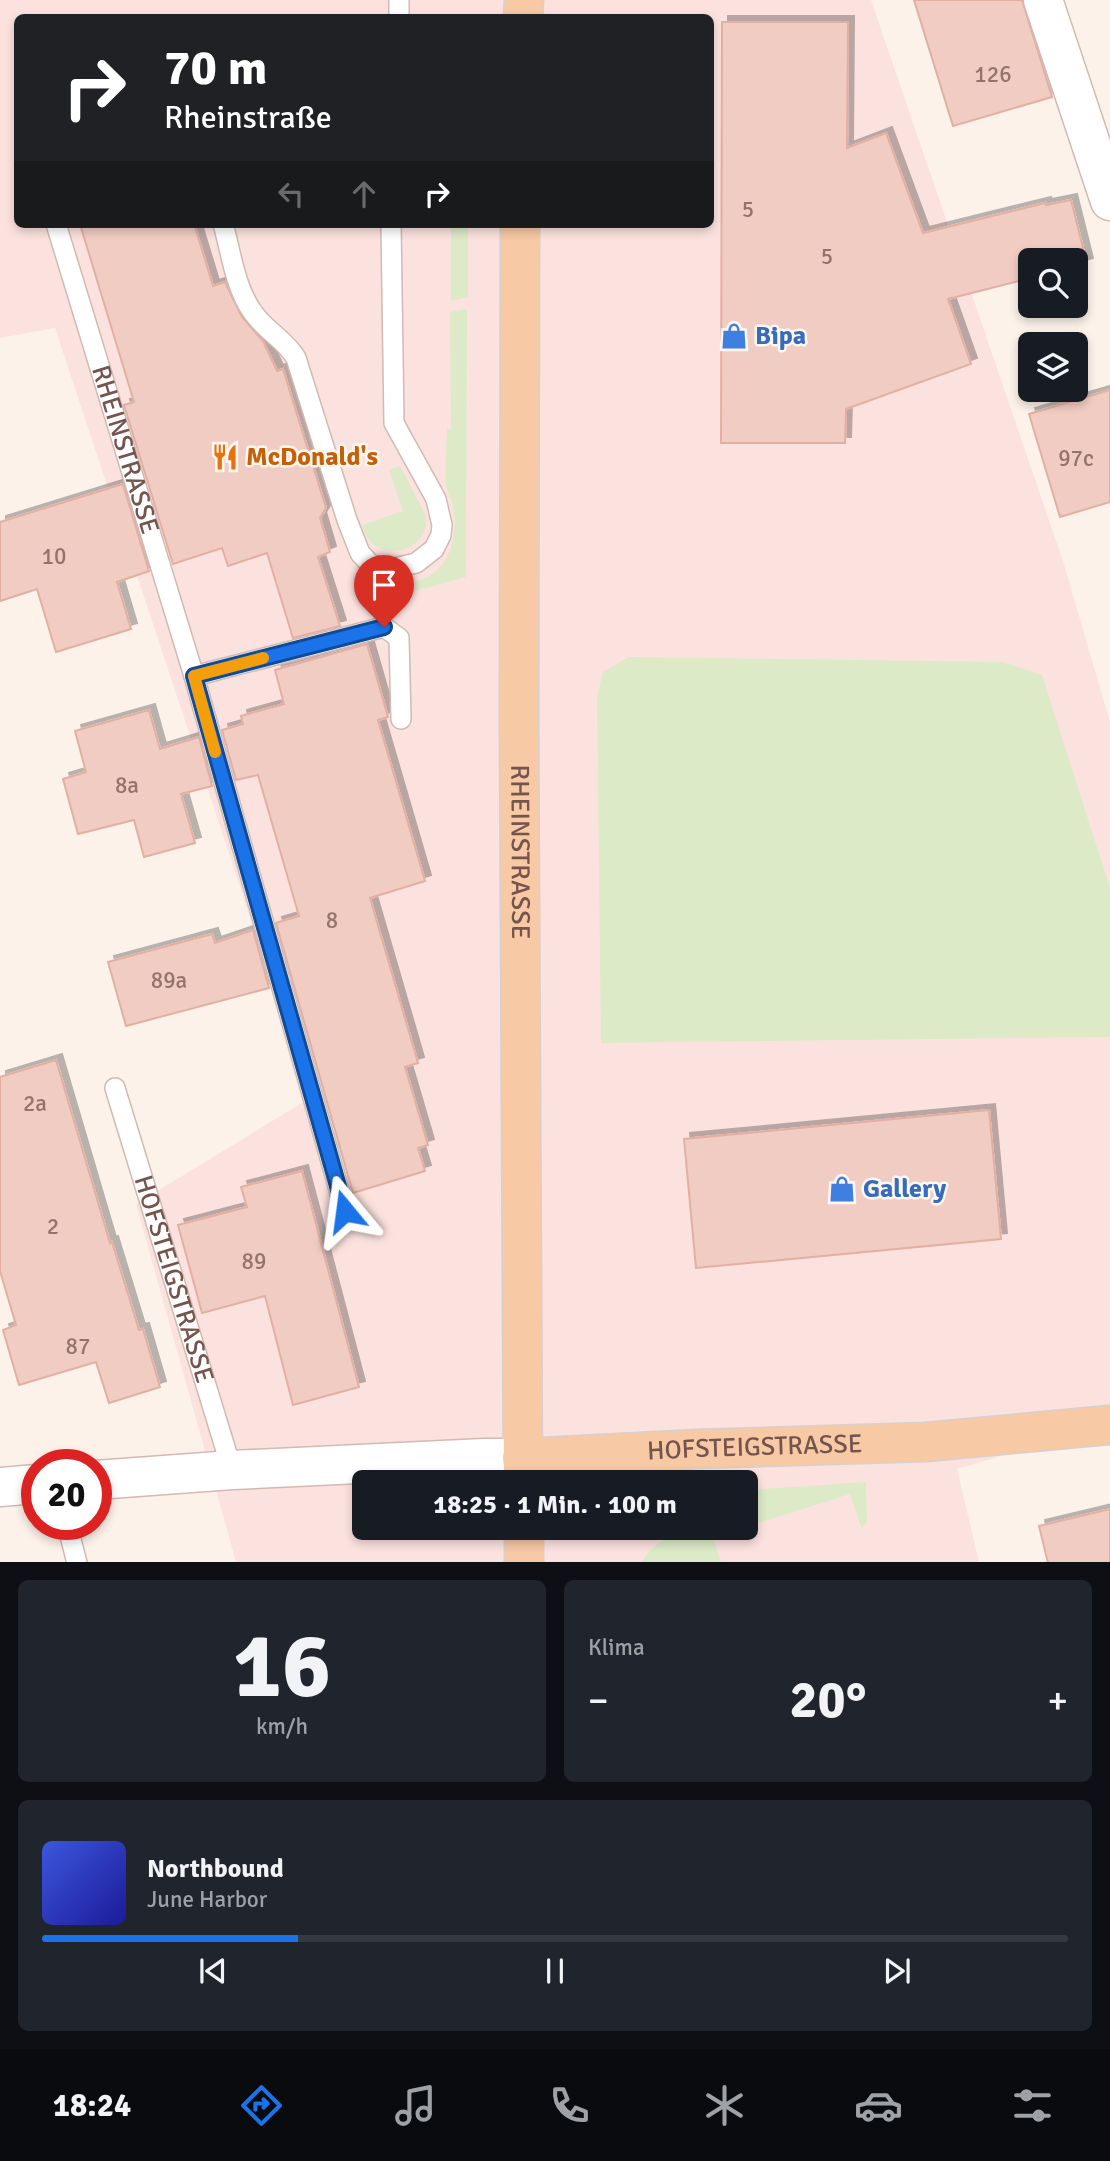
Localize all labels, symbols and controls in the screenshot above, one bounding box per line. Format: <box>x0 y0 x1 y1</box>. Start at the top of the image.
text: 70 m <box>164 38 267 98</box>
icon: right <box>49 42 140 133</box>
house number: 126 <box>974 60 1012 89</box>
text: Rheinstraße <box>164 98 332 137</box>
icon: left <box>272 175 310 213</box>
icon: ahead <box>345 175 383 213</box>
icon: right <box>418 175 456 213</box>
house number: 5 <box>742 195 754 224</box>
house number: 5 <box>821 242 833 271</box>
map controls <box>1018 248 1088 402</box>
button: search <box>1018 248 1088 318</box>
place label: Bipa <box>755 320 806 352</box>
shop icon: Bipa <box>719 321 749 351</box>
button: layers <box>1018 332 1088 402</box>
street label: RHEINSTRASSE <box>84 361 166 538</box>
place label: McDonald's <box>246 441 378 473</box>
restaurant icon: McDonald's <box>210 442 240 472</box>
house number: 97c <box>1058 444 1094 473</box>
house number: 10 <box>42 542 66 571</box>
pin <box>354 555 414 627</box>
icon: arrive <box>365 566 403 604</box>
street label: RHEINSTRASSE <box>503 764 536 940</box>
house number: 8a <box>115 771 139 800</box>
house number: 8 <box>326 906 338 935</box>
house number: 89a <box>151 966 187 995</box>
house number: 2a <box>23 1089 47 1118</box>
street label: HOFSTEIGSTRASSE <box>127 1171 220 1387</box>
place label: Gallery <box>863 1173 946 1205</box>
position arrow <box>308 1174 382 1248</box>
shop icon: Gallery <box>827 1174 857 1204</box>
house number: 2 <box>47 1212 59 1241</box>
house number: 89 <box>242 1247 266 1276</box>
house number: 87 <box>66 1332 90 1361</box>
street label: HOFSTEIGSTRASSE <box>646 1428 863 1468</box>
speed limit sign: 20 <box>21 1449 112 1540</box>
text: 18:25 · 1 Min. · 100 m <box>433 1489 677 1521</box>
text: 16 <box>233 1610 331 1723</box>
text: Klima <box>588 1633 645 1662</box>
text: 20° <box>790 1668 866 1732</box>
text: − <box>588 1677 609 1724</box>
text: + <box>1047 1677 1068 1724</box>
text: km/h <box>256 1712 308 1741</box>
text: Northbound <box>147 1853 284 1885</box>
text: June Harbor <box>147 1885 267 1914</box>
icon: previous <box>194 1952 232 1990</box>
icon: pause <box>536 1952 574 1990</box>
icon: next <box>878 1952 916 1990</box>
icon: directions <box>237 2081 286 2130</box>
icon: music <box>391 2081 440 2130</box>
icon: phone <box>545 2081 594 2130</box>
icon: climate <box>700 2081 749 2130</box>
icon: car <box>854 2081 903 2130</box>
icon: filters <box>1008 2081 1057 2130</box>
text: 18:24 <box>53 2086 131 2125</box>

